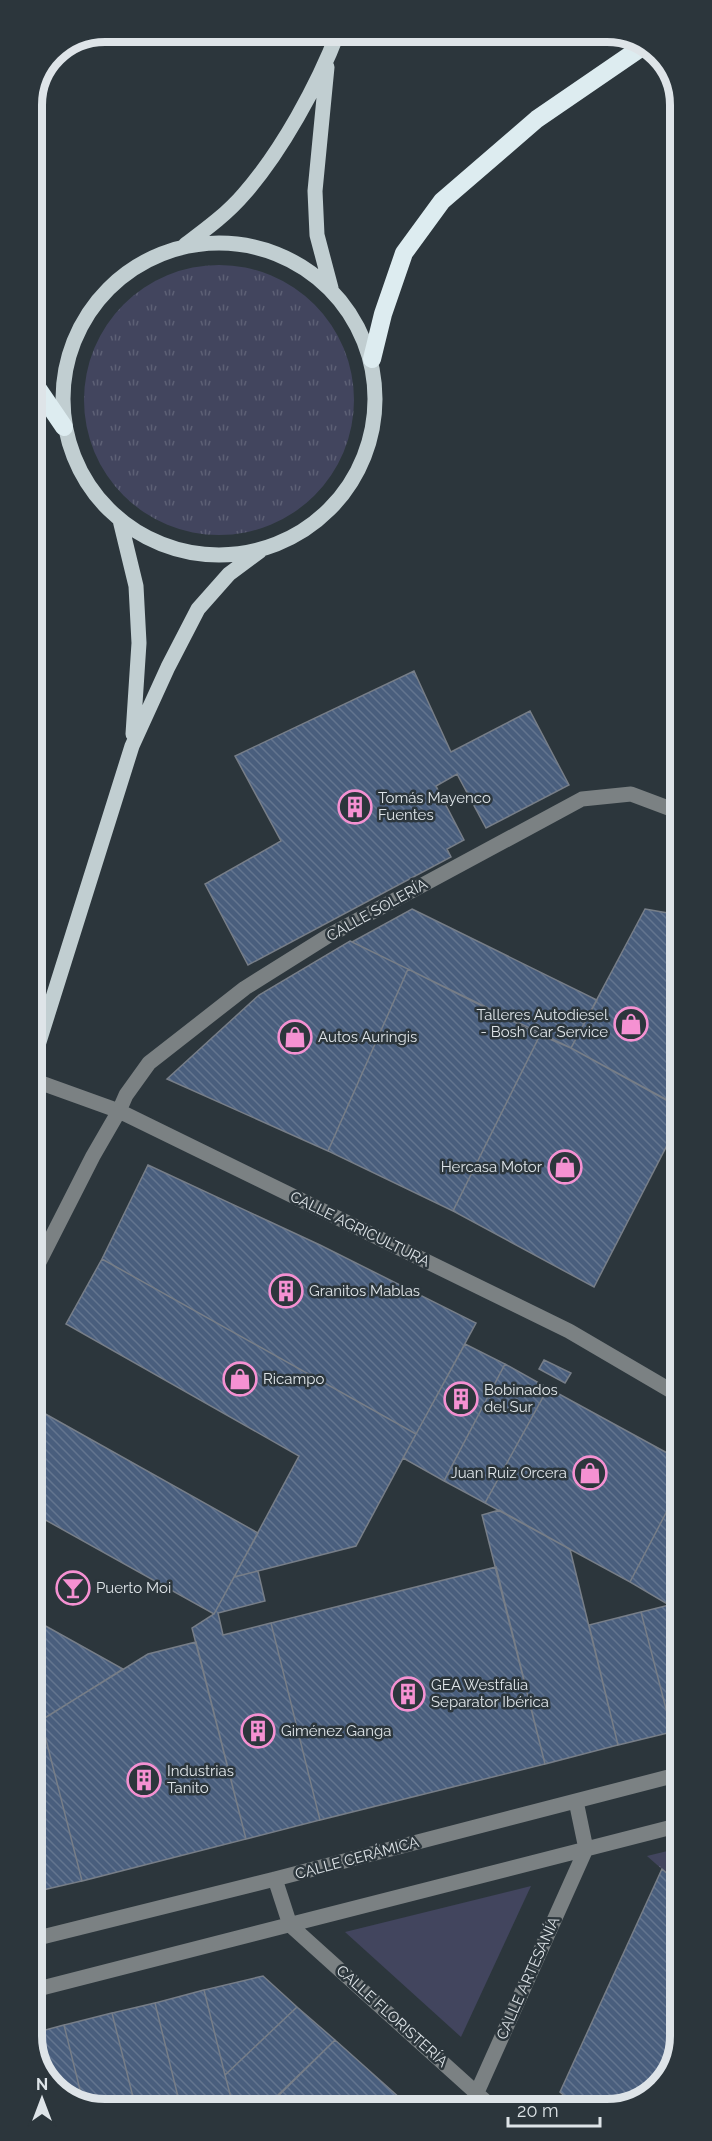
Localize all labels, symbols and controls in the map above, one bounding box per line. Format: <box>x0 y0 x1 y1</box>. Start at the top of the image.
building icon: Tomás Mayenco Fuentes <box>337 789 373 825</box>
place label: Tomás Mayenco Fuentes <box>378 789 491 824</box>
street label: CALLE SOLERÍA <box>323 875 431 945</box>
place label: Talleres Autodiesel - Bosh Car Service <box>477 1006 609 1041</box>
shop icon: Talleres Autodiesel - Bosh Car Service <box>613 1006 649 1042</box>
shop icon: Autos Auringis <box>277 1019 313 1055</box>
place label: Autos Auringis <box>318 1028 417 1046</box>
shop icon: Hercasa Motor <box>547 1149 583 1185</box>
place label: Hercasa Motor <box>441 1158 543 1176</box>
street label: CALLE AGRICULTURA <box>287 1187 433 1271</box>
building icon: Granitos Mablas <box>268 1273 304 1309</box>
place label: Granitos Mablas <box>309 1282 420 1300</box>
shop icon: Ricampo <box>222 1361 258 1397</box>
place label: Ricampo <box>263 1370 324 1388</box>
building icon: Bobinados del Sur <box>443 1381 479 1417</box>
place label: Bobinados del Sur <box>484 1381 558 1416</box>
shop icon: Juan Ruiz Orcera <box>572 1455 608 1491</box>
place label: Juan Ruiz Orcera <box>451 1464 567 1482</box>
bar icon: Puerto Moi <box>55 1570 91 1606</box>
place label: Puerto Moi <box>96 1579 171 1597</box>
building icon: GEA Westfalia Separator Ibérica <box>390 1676 426 1712</box>
place label: GEA Westfalia Separator Ibérica <box>431 1676 549 1711</box>
building icon: Giménez Ganga <box>240 1713 276 1749</box>
place label: Giménez Ganga <box>281 1722 391 1740</box>
building icon: Industrias Tanito <box>126 1762 162 1798</box>
place label: Industrias Tanito <box>167 1762 234 1797</box>
street label: CALLE CERÁMICA <box>293 1833 421 1883</box>
street label: CALLE ARTESANÍA <box>493 1914 563 2042</box>
street label: CALLE FLORISTERÍA <box>333 1961 451 2071</box>
north arrow <box>12 2069 72 2129</box>
text: N <box>36 2075 48 2094</box>
scale bar <box>508 2090 600 2128</box>
text: 20 m <box>517 2100 559 2121</box>

